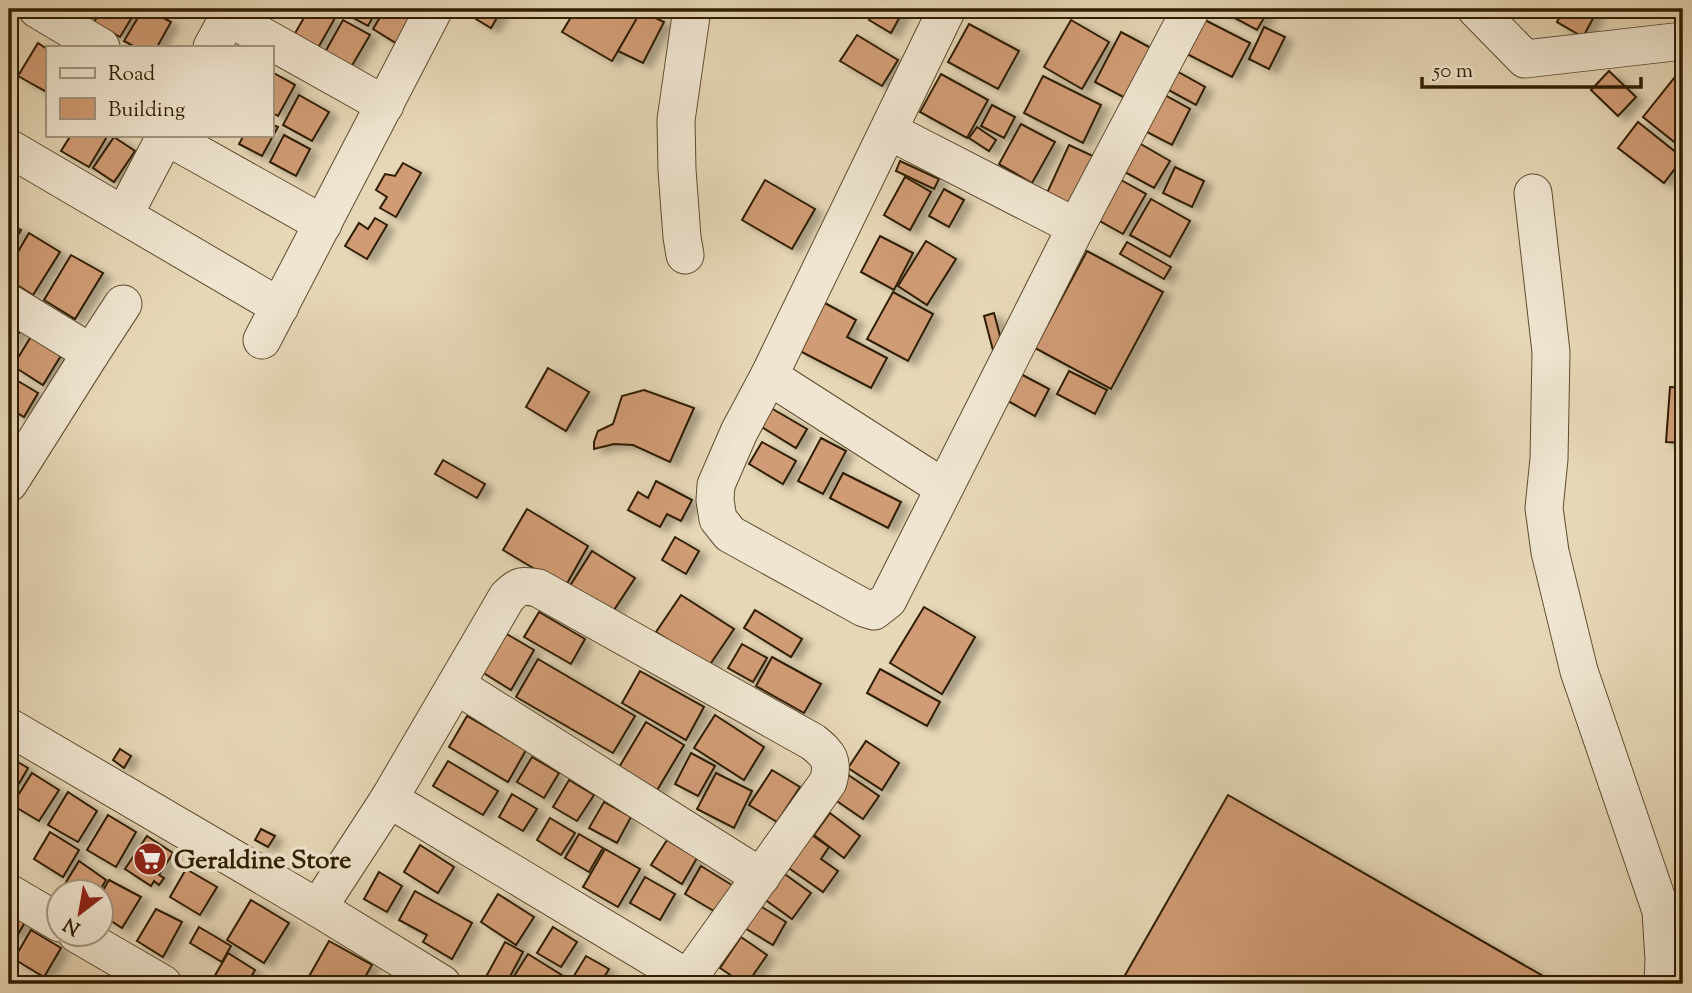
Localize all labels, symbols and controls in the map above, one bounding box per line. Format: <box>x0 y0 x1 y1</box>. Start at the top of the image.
legend <box>46 46 273 136</box>
scale bar <box>1422 46 1641 90</box>
text: 50 m <box>1432 57 1473 87</box>
text: Road <box>108 60 155 90</box>
text: Building <box>108 96 185 126</box>
supermarket icon: Geraldine Store <box>131 840 169 878</box>
place label: Geraldine Store <box>174 843 351 880</box>
north arrow <box>46 878 116 948</box>
text: N <box>59 910 86 941</box>

